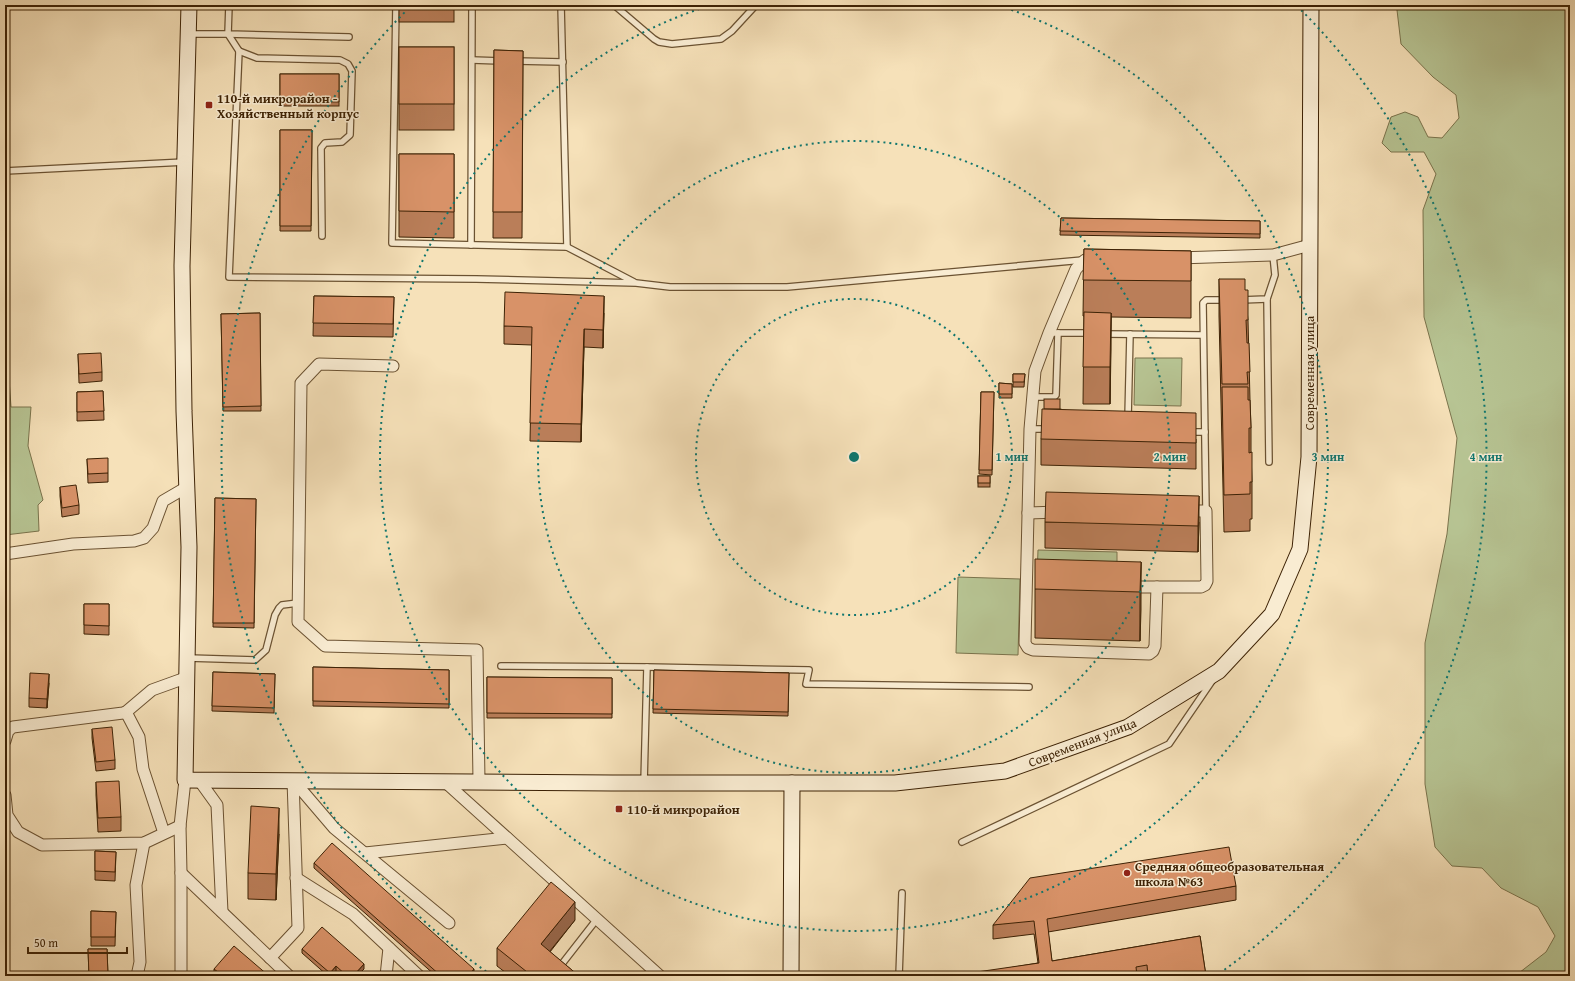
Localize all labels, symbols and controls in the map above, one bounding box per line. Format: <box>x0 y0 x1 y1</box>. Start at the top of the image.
place label: 110-й микрорайон - Хозяйственный корпус <box>217 89 359 123</box>
marker: 110-й микрорайон - Хозяйственный корпус <box>204 100 214 110</box>
street label: Современная улица <box>1300 315 1319 430</box>
text: 1 мин <box>996 448 1029 465</box>
text: 2 мин <box>1154 448 1187 465</box>
text: 3 мин <box>1312 448 1345 465</box>
text: 4 мин <box>1470 448 1503 465</box>
centre of rings <box>847 450 861 464</box>
street label: Современная улица <box>1025 713 1140 772</box>
place label: 110-й микрорайон <box>627 800 740 819</box>
marker: 110-й микрорайон <box>614 804 624 814</box>
place label: Средняя общеобразовательная школа №63 <box>1135 857 1324 891</box>
marker: Средняя общеобразовательная школа №63 <box>1122 868 1132 878</box>
scale bar <box>28 929 127 955</box>
text: 50 m <box>34 934 58 951</box>

